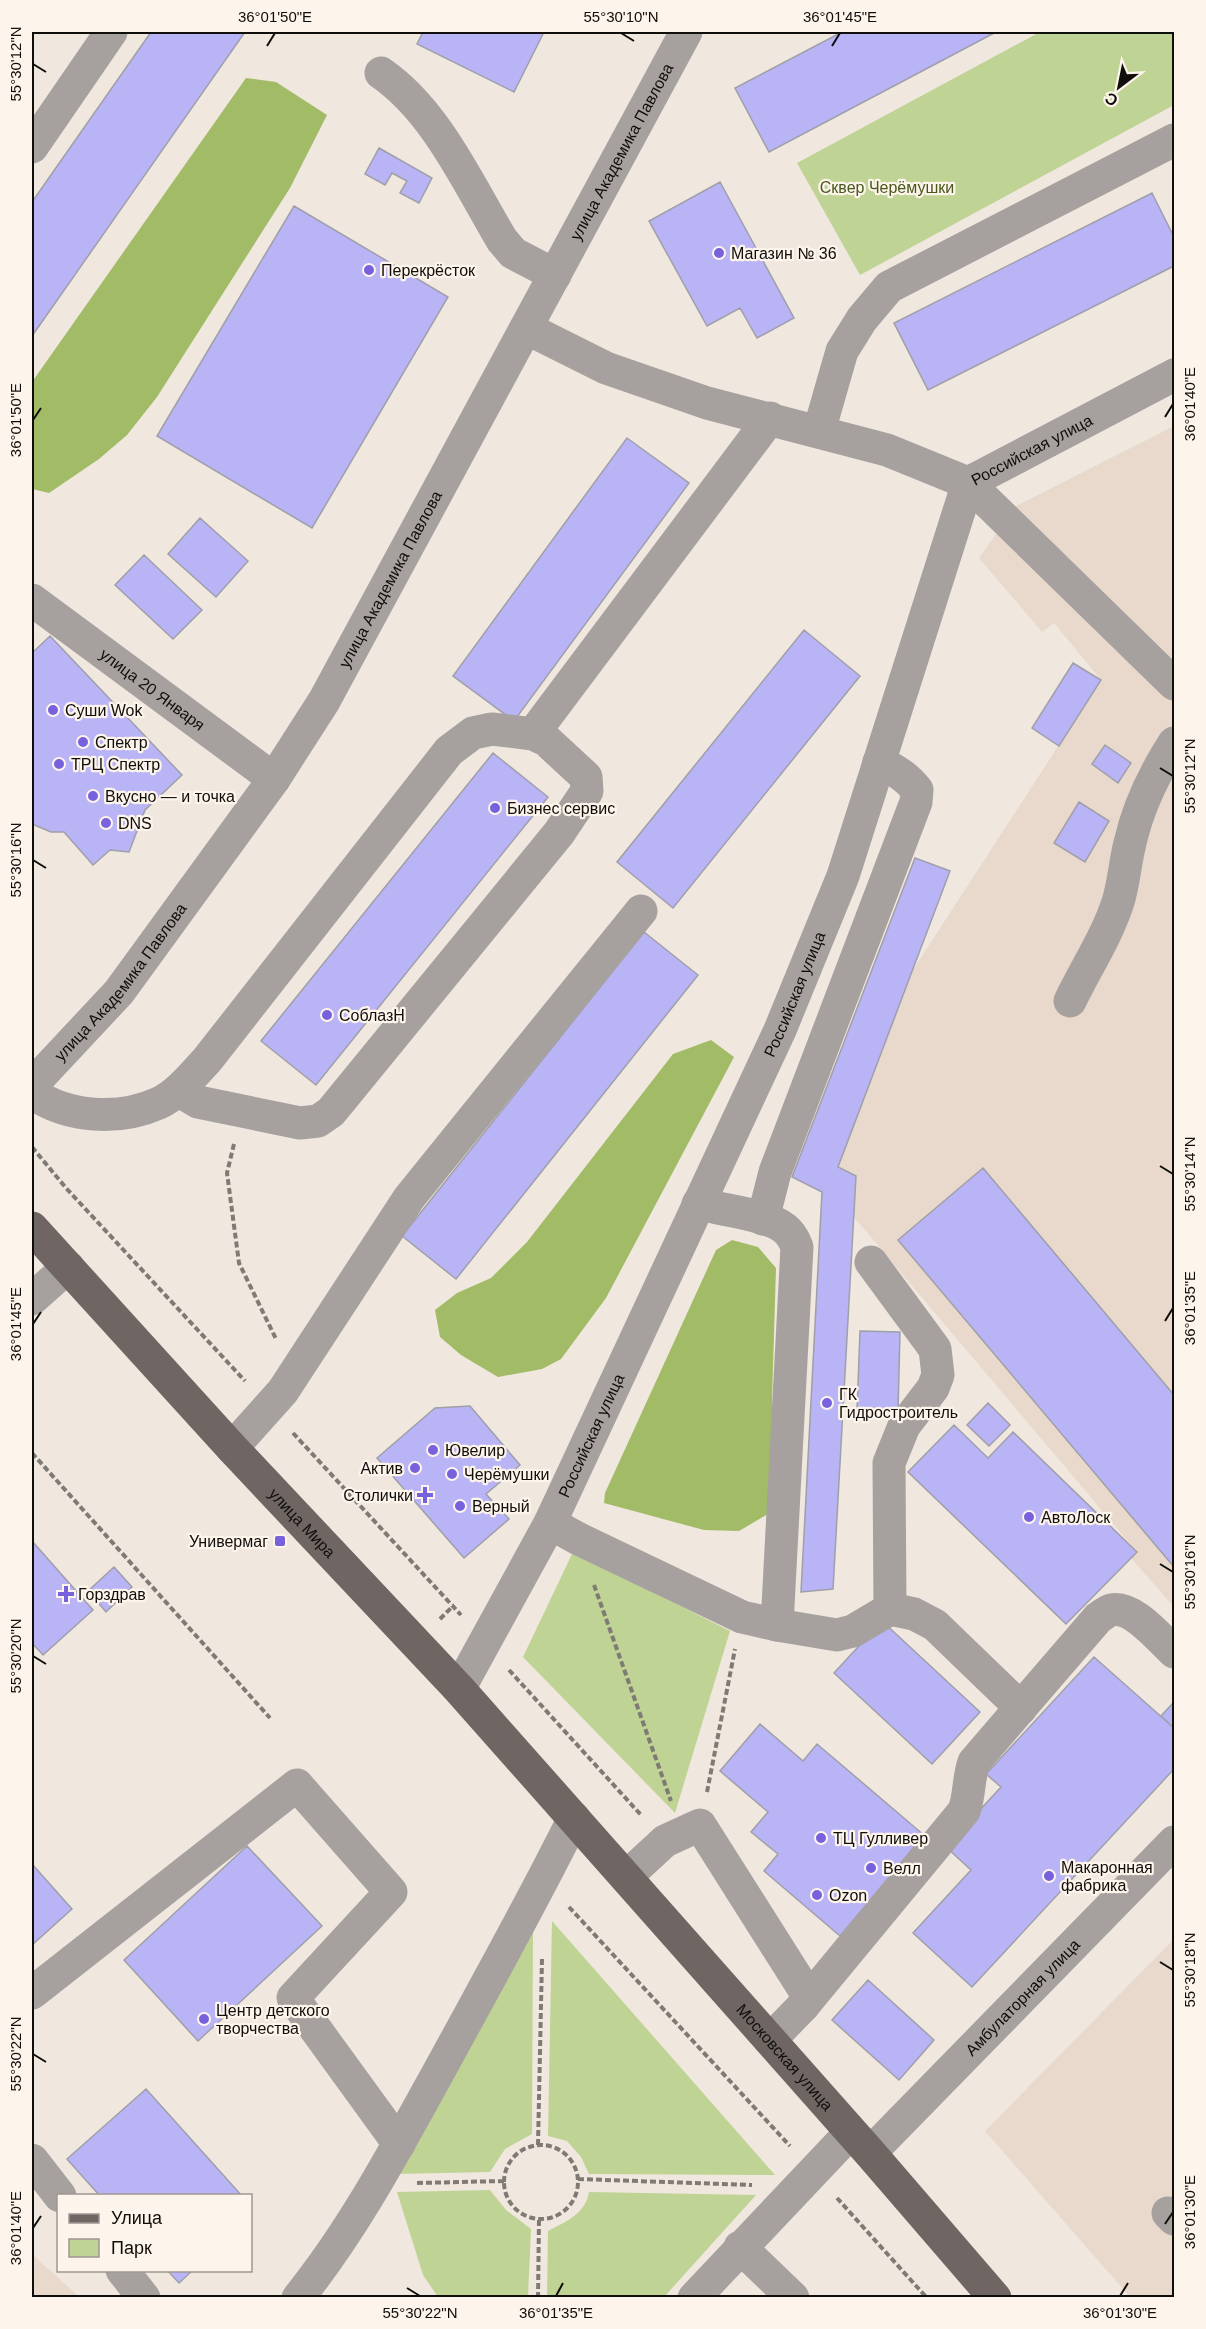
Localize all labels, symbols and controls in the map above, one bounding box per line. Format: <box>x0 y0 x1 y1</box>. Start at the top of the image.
text: 36°01'50"E <box>238 8 312 25</box>
text: 55°30'10"N <box>583 8 659 25</box>
text: 36°01'45"E <box>803 8 877 25</box>
text: 55°30'12"N <box>7 26 24 102</box>
north arrow <box>1089 57 1149 117</box>
street label: улица Академика Павлова <box>567 60 676 243</box>
text: С <box>1102 89 1121 110</box>
park label: Сквер Черёмушки <box>820 179 954 196</box>
place label: Магазин № 36 <box>731 245 837 262</box>
marker: Магазин № 36 <box>712 246 726 260</box>
place label: Перекрёсток <box>381 262 476 279</box>
marker: Перекрёсток <box>362 263 376 277</box>
text: 36°01'40"E <box>1181 367 1198 441</box>
text: 36°01'50"E <box>7 383 24 457</box>
street label: Российская улица <box>968 411 1095 488</box>
street label: улица Академика Павлова <box>335 488 445 670</box>
street label: улица 20 Января <box>97 645 208 733</box>
place label: Суши Wok <box>65 702 143 719</box>
marker: Суши Wok <box>46 703 60 717</box>
place label: Спектр <box>95 734 148 751</box>
marker: Спектр <box>76 735 90 749</box>
text: 55°30'12"N <box>1181 738 1198 814</box>
place label: ТРЦ Спектр <box>71 756 160 773</box>
marker: ТРЦ Спектр <box>52 757 66 771</box>
place label: Вкусно — и точка <box>105 788 235 805</box>
marker: Вкусно — и точка <box>86 789 100 803</box>
place label: Бизнес сервис <box>507 800 615 817</box>
marker: Бизнес сервис <box>488 801 502 815</box>
place label: DNS <box>118 815 152 832</box>
marker: DNS <box>99 816 113 830</box>
text: 55°30'16"N <box>7 822 24 898</box>
street label: улица Академика Павлова <box>51 900 189 1064</box>
street label: Российская улица <box>760 929 828 1059</box>
place label: СоблазН <box>339 1007 405 1024</box>
marker: СоблазН <box>320 1008 334 1022</box>
text: 55°30'14"N <box>1181 1136 1198 1212</box>
text: 36°01'35"E <box>1181 1271 1198 1345</box>
text: 36°01'45"E <box>7 1287 24 1361</box>
street label: Российская улица <box>555 1371 627 1500</box>
place label: ГК Гидростроитель <box>839 1386 958 1421</box>
marker: ГК Гидростроитель <box>820 1396 834 1410</box>
place label: Ювелир <box>445 1442 505 1459</box>
marker: Ювелир <box>426 1443 440 1457</box>
place label: Актив <box>360 1460 403 1477</box>
marker: Актив <box>408 1461 422 1475</box>
place label: Черёмушки <box>464 1466 549 1483</box>
marker: Черёмушки <box>445 1467 459 1481</box>
street label: улица Мира <box>266 1485 339 1561</box>
place label: Столички <box>343 1487 413 1504</box>
marker: Столички <box>418 1488 432 1502</box>
place label: Верный <box>472 1498 530 1515</box>
marker: Верный <box>453 1499 467 1513</box>
place label: АвтоЛоск <box>1041 1509 1111 1526</box>
marker: АвтоЛоск <box>1022 1510 1036 1524</box>
place label: Универмаг <box>189 1533 268 1550</box>
marker: Универмаг <box>273 1534 287 1548</box>
text: 55°30'16"N <box>1181 1534 1198 1610</box>
place label: Горздрав <box>78 1586 146 1603</box>
marker: Горздрав <box>59 1587 73 1601</box>
text: 55°30'20"N <box>7 1618 24 1694</box>
place label: ТЦ Гулливер <box>833 1830 928 1847</box>
marker: ТЦ Гулливер <box>814 1831 828 1845</box>
place label: Макаронная фабрика <box>1061 1859 1153 1894</box>
place label: Велл <box>883 1860 921 1877</box>
marker: Велл <box>864 1861 878 1875</box>
marker: Макаронная фабрика <box>1042 1869 1056 1883</box>
place label: Ozon <box>829 1887 867 1904</box>
marker: Ozon <box>810 1888 824 1902</box>
text: 55°30'18"N <box>1181 1932 1198 2008</box>
street label: Амбулаторная улица <box>962 1935 1083 2059</box>
street label: Московская улица <box>733 2000 837 2114</box>
place label: Центр детского творчества <box>216 2002 330 2037</box>
marker: Центр детского творчества <box>197 2012 211 2026</box>
text: 55°30'22"N <box>7 2016 24 2092</box>
text: 36°01'30"E <box>1181 2175 1198 2249</box>
text: 36°01'40"E <box>7 2191 24 2265</box>
legend <box>57 2194 252 2272</box>
text: Улица <box>111 2208 163 2228</box>
text: Парк <box>111 2238 152 2258</box>
text: 55°30'22"N <box>382 2304 458 2321</box>
text: 36°01'35"E <box>519 2304 593 2321</box>
text: 36°01'30"E <box>1083 2304 1157 2321</box>

